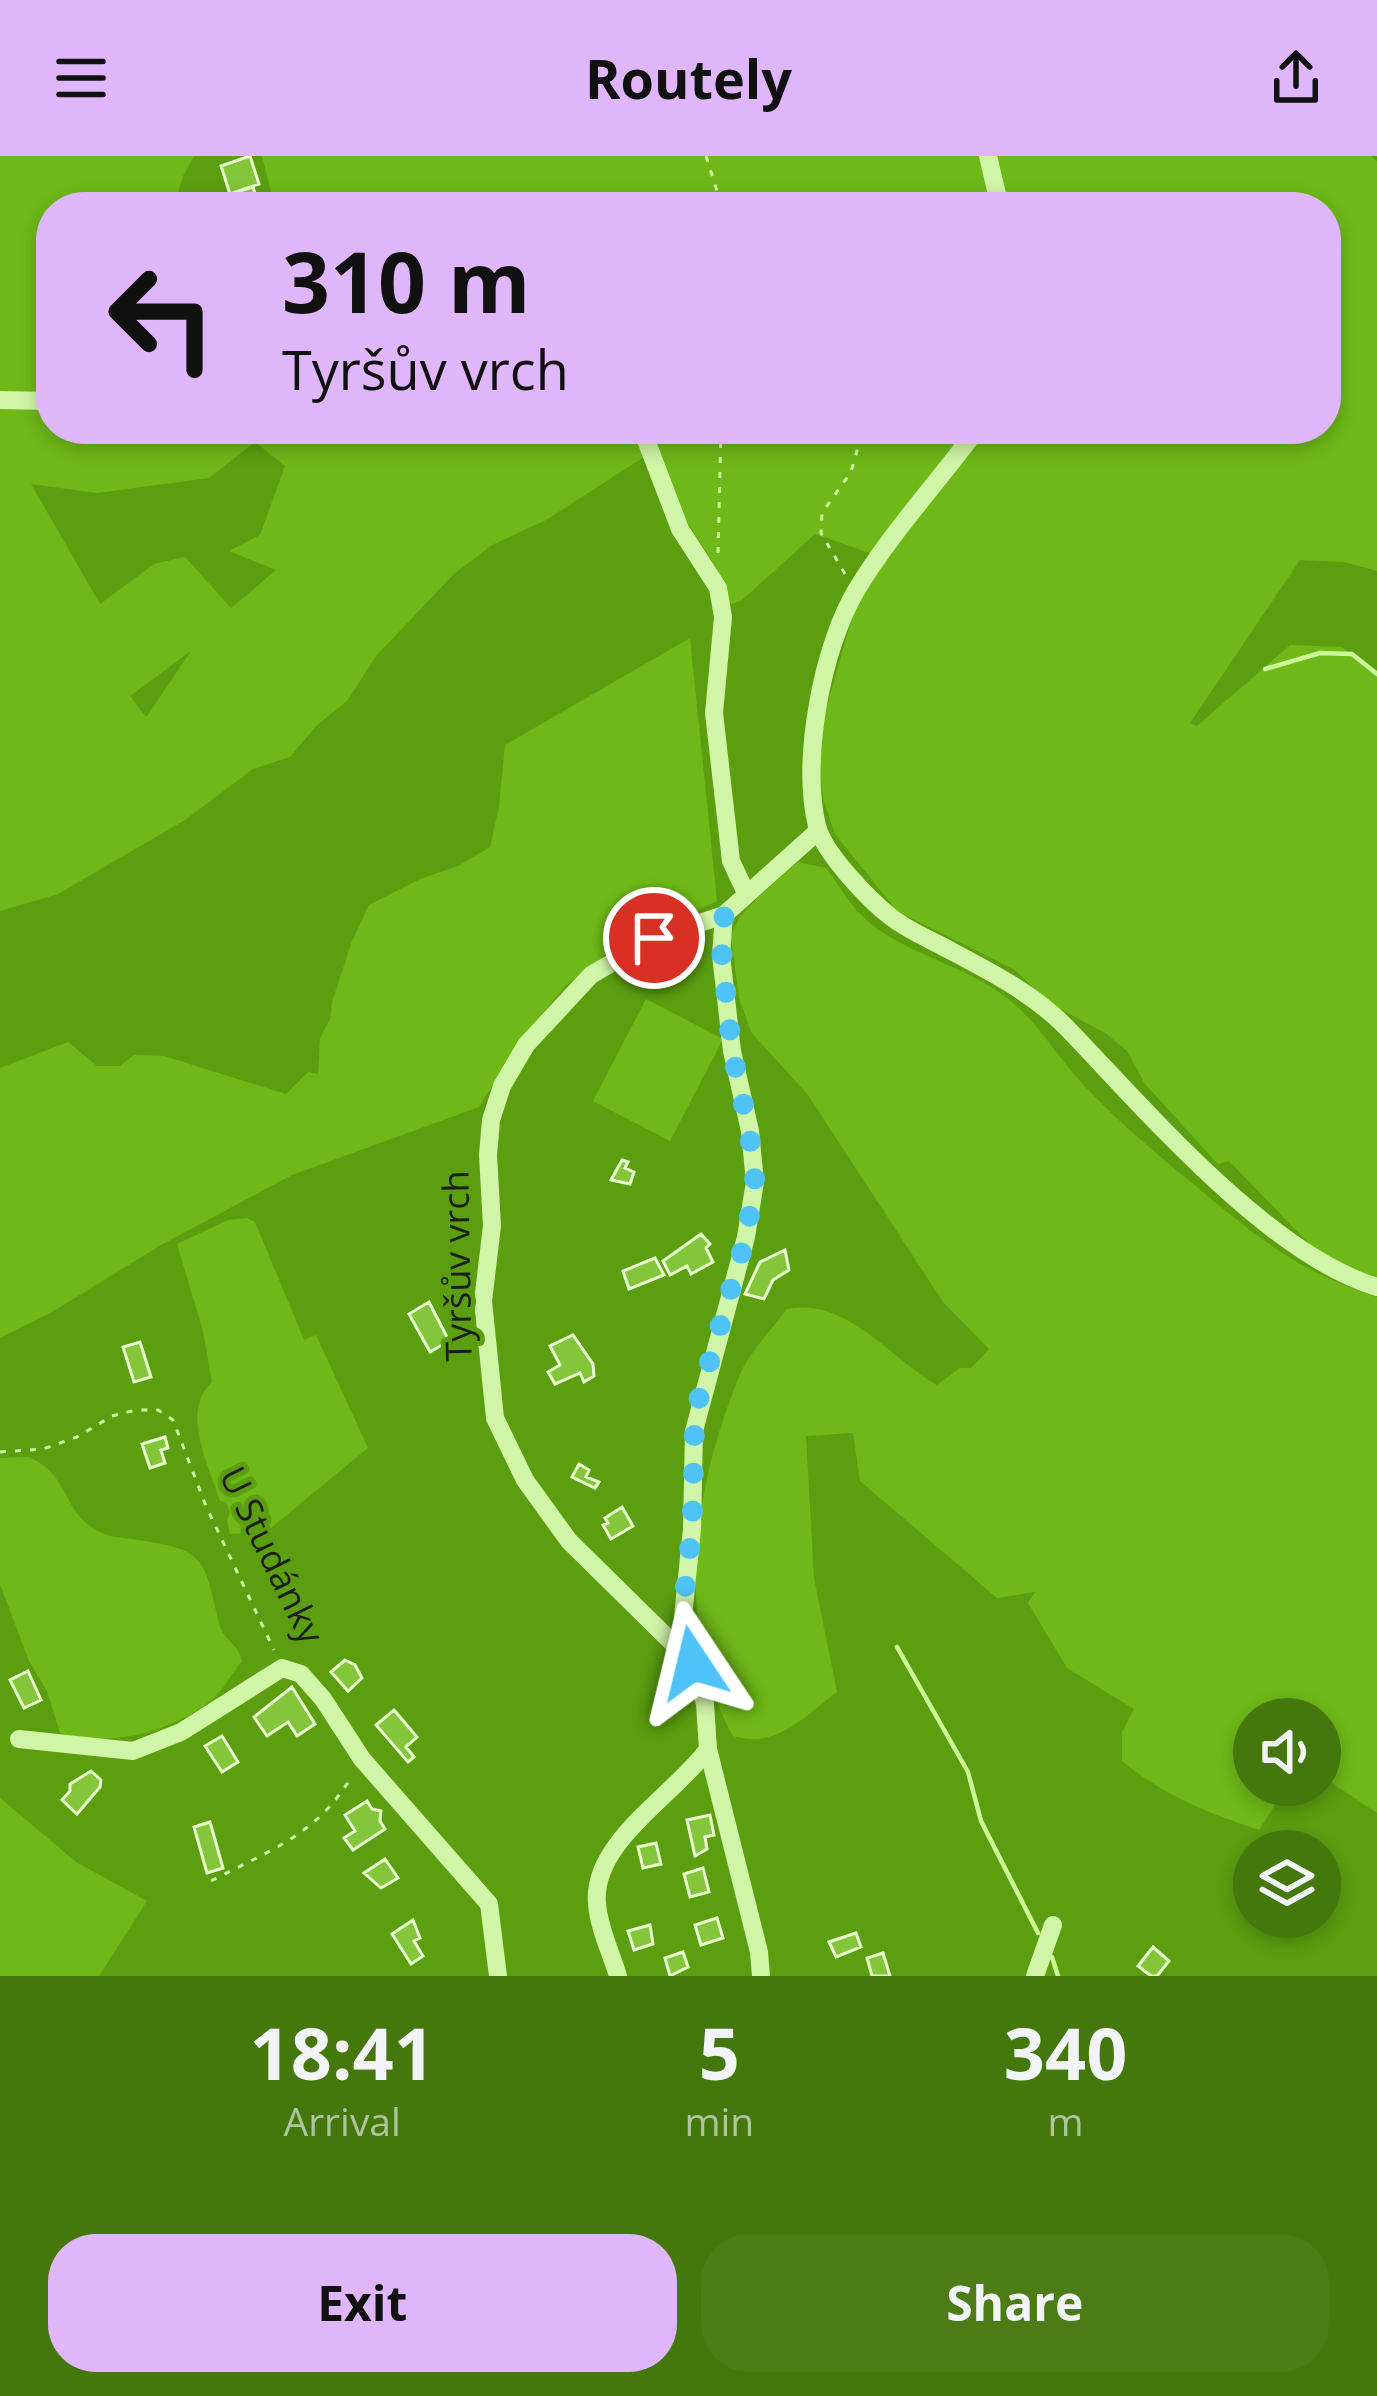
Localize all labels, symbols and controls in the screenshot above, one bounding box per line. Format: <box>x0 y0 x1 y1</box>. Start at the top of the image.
text: Routely <box>585 41 792 115</box>
icon: menu <box>48 45 114 111</box>
icon: share <box>1263 45 1329 111</box>
text: 310 m <box>282 223 530 338</box>
icon: left <box>84 240 240 396</box>
text: Tyršův vrch <box>282 332 569 406</box>
pin <box>603 887 705 989</box>
icon: arrive <box>621 905 687 971</box>
street label: Tyršův vrch <box>430 1170 483 1362</box>
street label: U Studánky <box>208 1458 337 1652</box>
position arrow <box>630 1600 756 1726</box>
map controls <box>1233 1698 1341 1938</box>
button: sound <box>1233 1698 1341 1806</box>
button: layers <box>1233 1830 1341 1938</box>
text: 18:41 <box>250 2003 435 2101</box>
text: 5 <box>699 2003 740 2101</box>
text: 340 <box>1004 2003 1127 2101</box>
text: Arrival <box>284 2094 401 2147</box>
text: min <box>684 2094 754 2147</box>
text: m <box>1048 2094 1084 2147</box>
button: Exit <box>48 2234 677 2372</box>
button: Share <box>701 2234 1329 2372</box>

